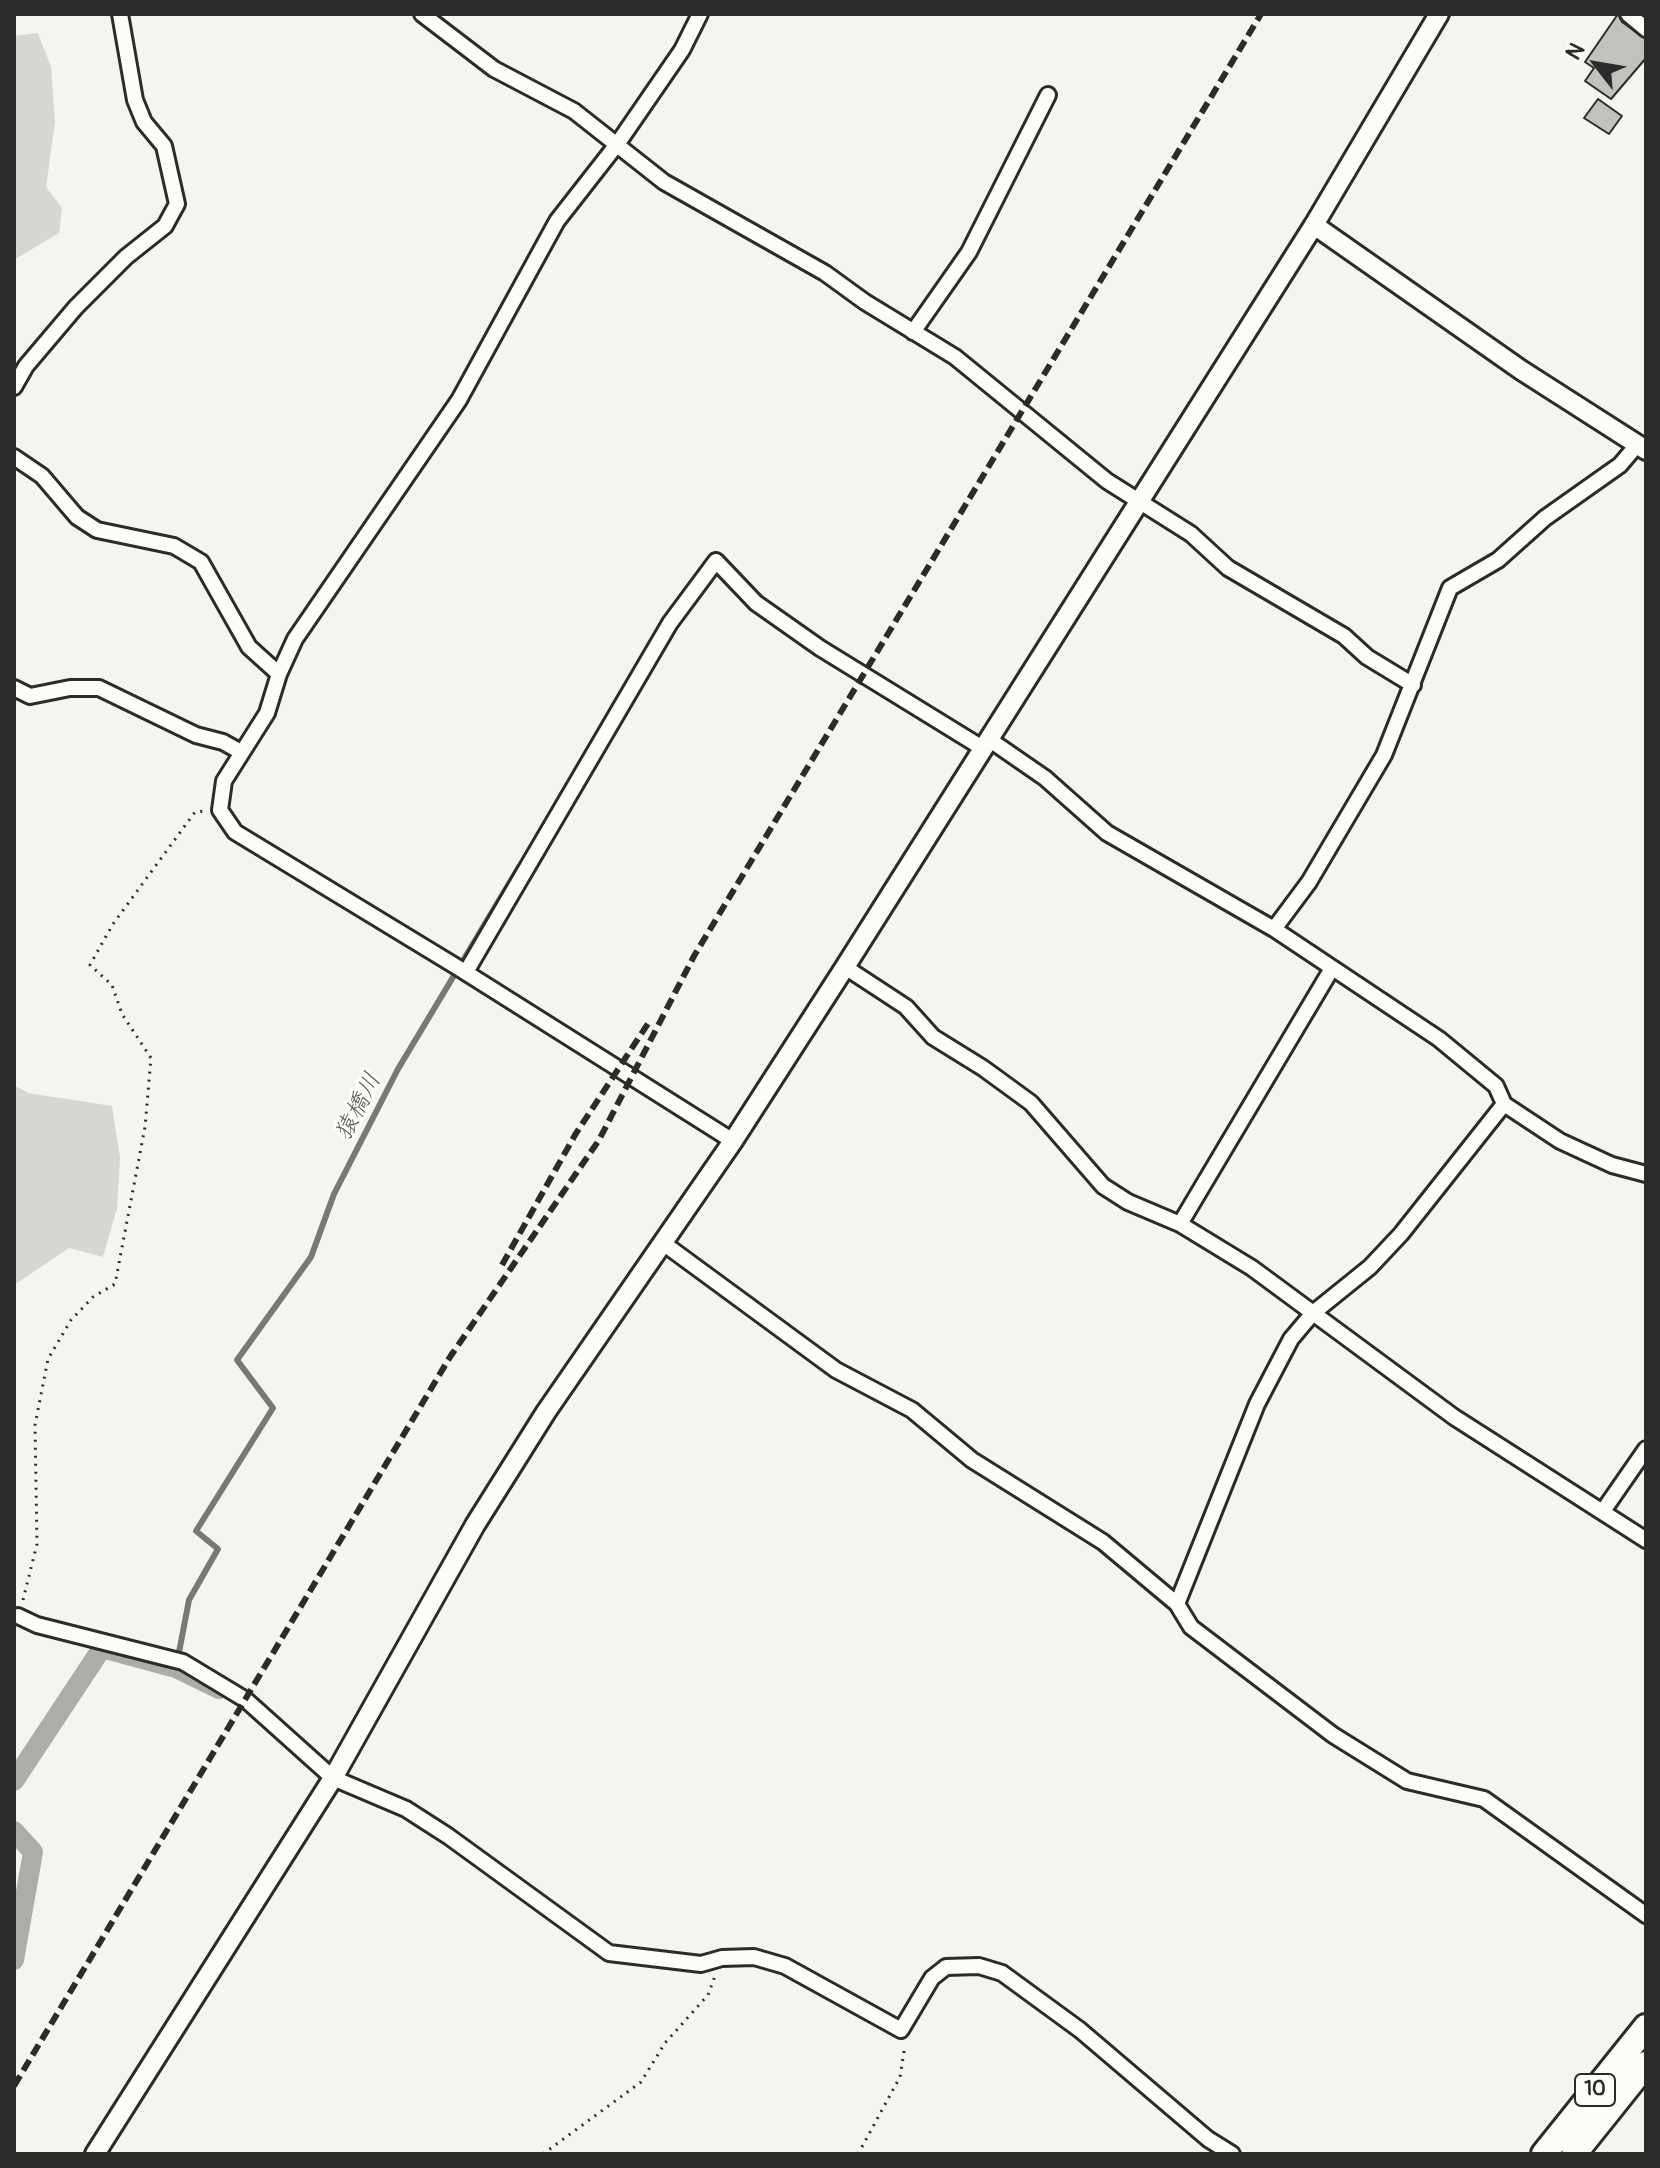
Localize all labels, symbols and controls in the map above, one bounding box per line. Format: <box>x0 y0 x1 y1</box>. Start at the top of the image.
north arrow <box>1556 24 1636 104</box>
text: N <box>1560 38 1591 65</box>
water label: 猿橋川 <box>330 1068 388 1146</box>
road number: 10 <box>1575 2074 1615 2106</box>

